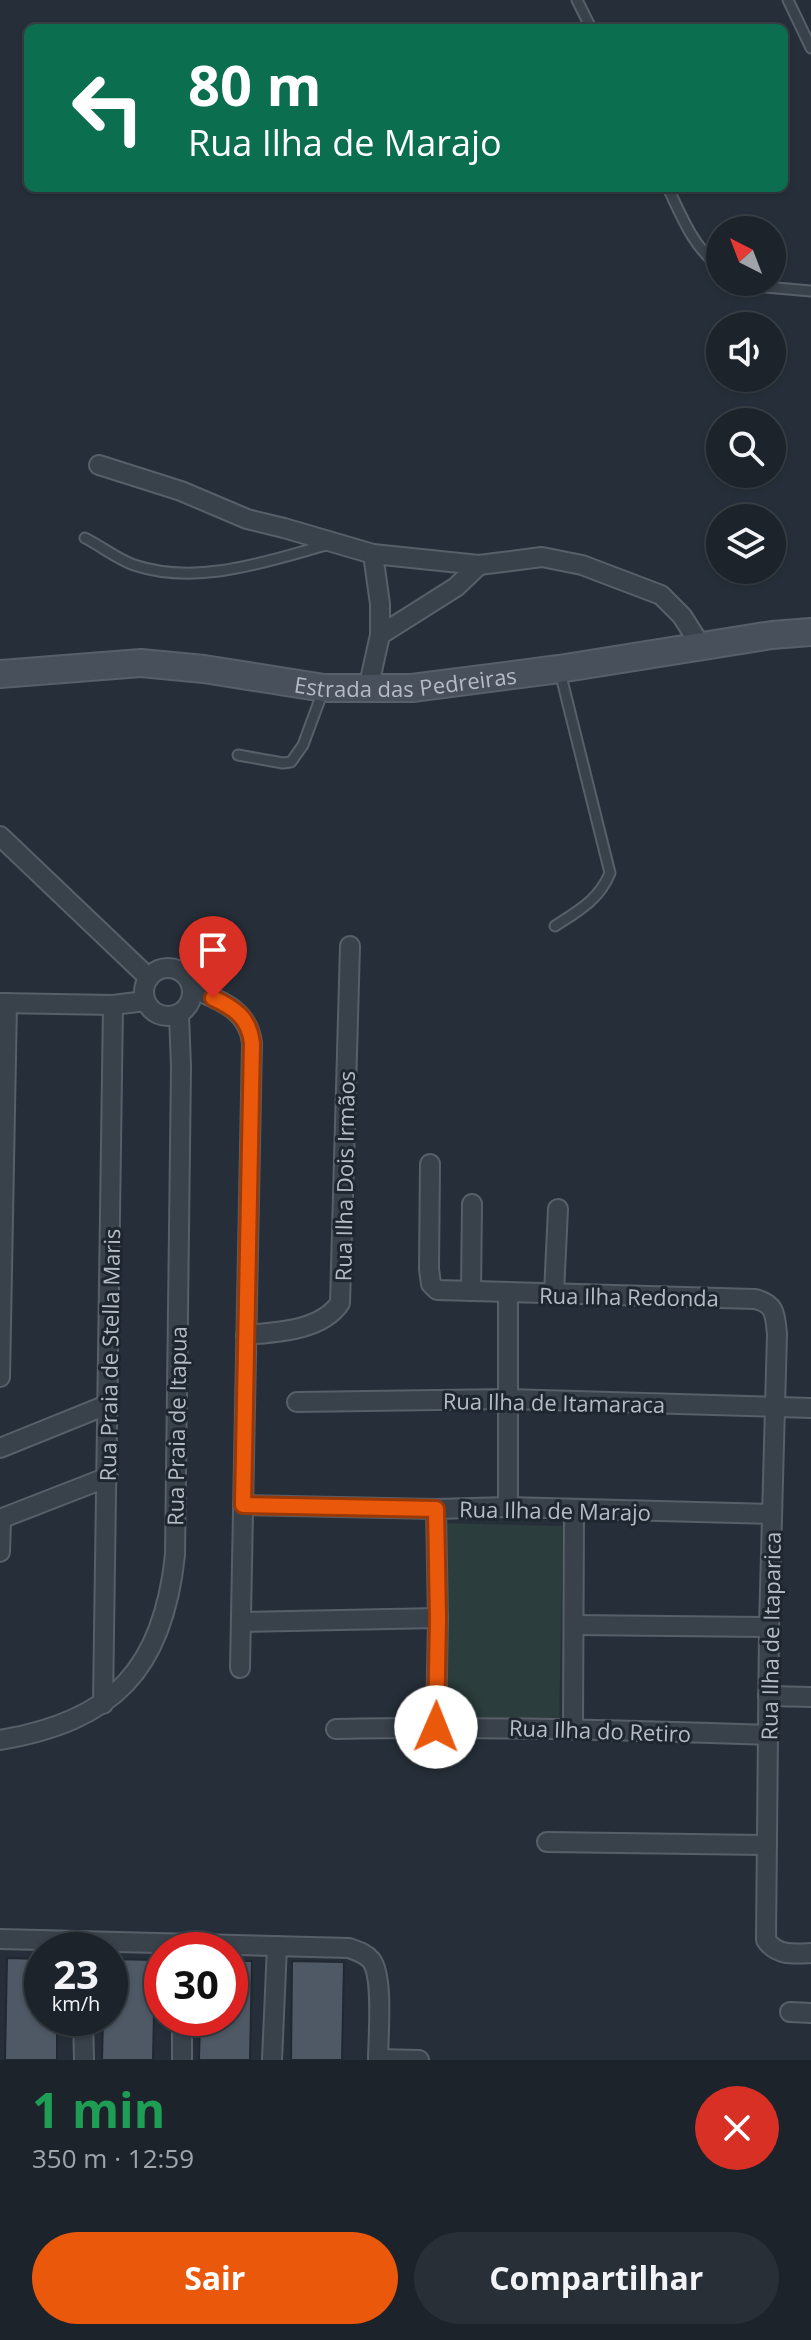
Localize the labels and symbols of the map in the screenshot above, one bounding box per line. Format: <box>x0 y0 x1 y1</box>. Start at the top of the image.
north arrow <box>706 216 786 296</box>
street label: Estrada das Pedreiras <box>292 660 518 703</box>
pin <box>179 916 247 998</box>
street label: Rua Ilha Dois Irmãos <box>327 1070 361 1282</box>
street label: Rua Praia de Stella Maris <box>92 1228 126 1482</box>
street label: Rua Ilha Redonda <box>539 1279 719 1313</box>
street label: Rua Praia de Itapua <box>159 1326 193 1526</box>
street label: Rua Ilha de Itamaraca <box>443 1385 665 1419</box>
street label: Rua Ilha de Marajo <box>459 1493 651 1527</box>
street label: Rua Ilha de Itaparica <box>753 1531 787 1741</box>
position arrow <box>394 1685 478 1769</box>
street label: Rua Ilha do Retiro <box>508 1712 692 1748</box>
speed limit sign: 30 <box>144 1932 248 2036</box>

